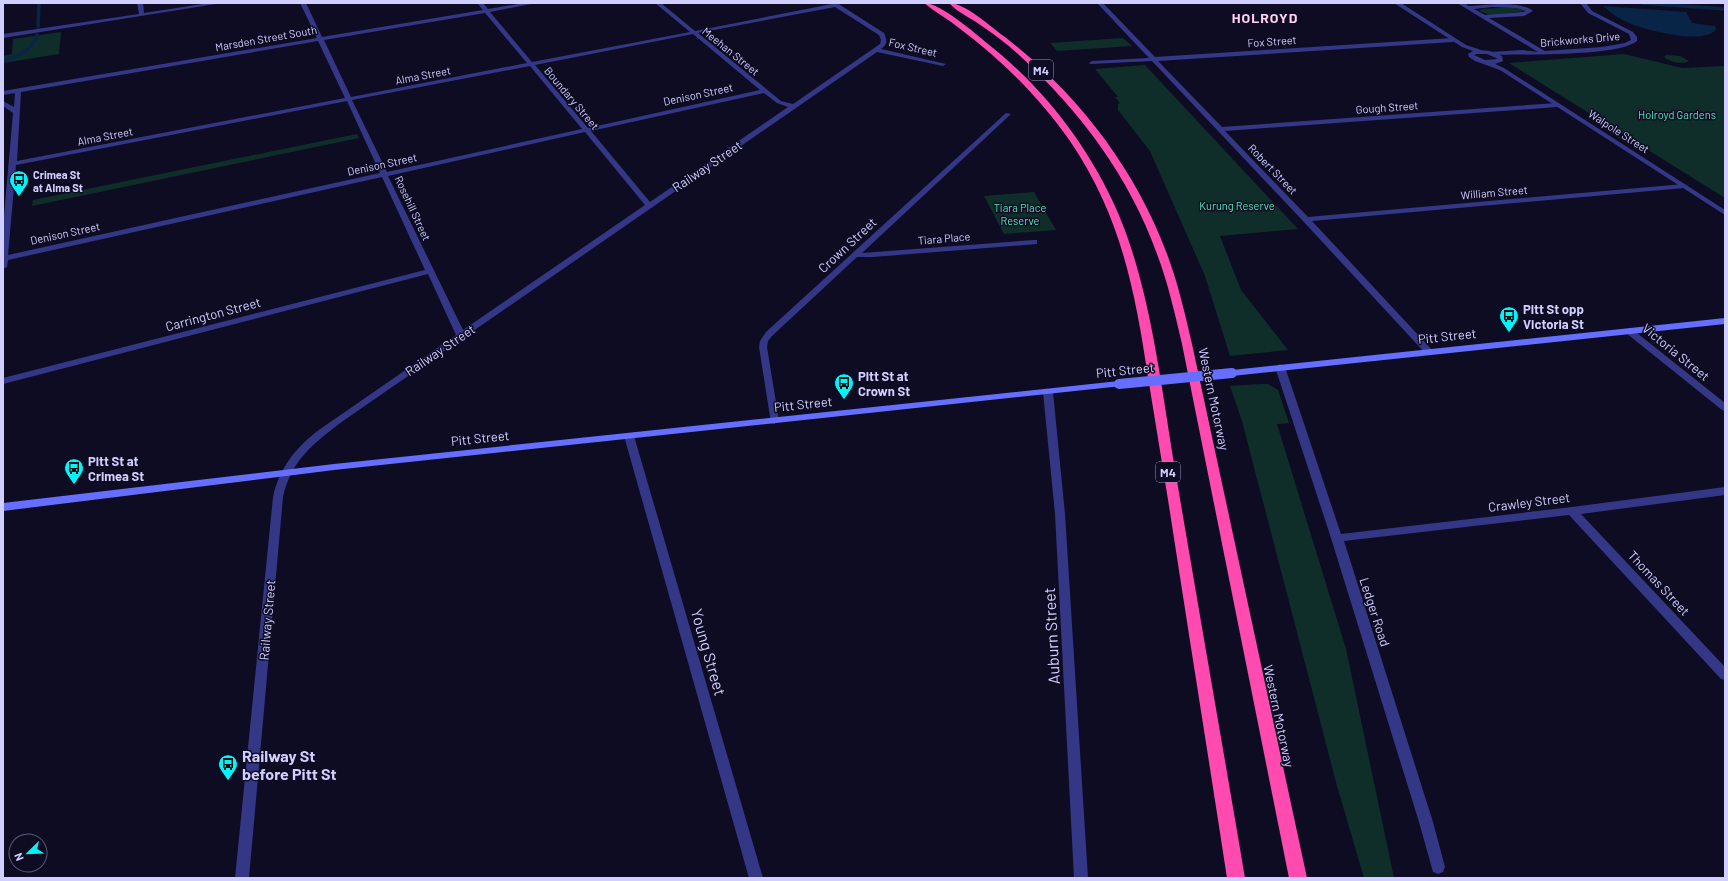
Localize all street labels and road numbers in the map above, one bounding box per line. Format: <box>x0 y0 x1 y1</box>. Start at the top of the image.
street label: Marsden Street South <box>214 23 318 53</box>
street label: Meehan Street <box>700 24 762 78</box>
street label: Brickworks Drive <box>1540 29 1621 49</box>
street label: Fox Street <box>1247 33 1297 49</box>
street label: Fox Street <box>888 35 938 59</box>
road number: M4 <box>1029 60 1053 80</box>
street label: Alma Street <box>394 63 452 87</box>
street label: Boundary Street <box>542 64 602 132</box>
street label: Denison Street <box>662 80 734 108</box>
street label: Gough Street <box>1355 98 1419 116</box>
street label: Walpole Street <box>1586 107 1652 155</box>
street label: Alma Street <box>76 124 134 148</box>
street label: Railway Street <box>669 137 745 195</box>
street label: Robert Street <box>1246 141 1300 197</box>
street label: Denison Street <box>346 150 418 178</box>
street label: Rosehill Street <box>392 174 434 242</box>
street label: William Street <box>1460 183 1528 201</box>
street label: Crown Street <box>815 214 879 276</box>
street label: Denison Street <box>29 219 101 247</box>
street label: Tiara Place <box>917 229 971 247</box>
street label: Carrington Street <box>164 294 262 334</box>
street label: Victoria Street <box>1639 320 1713 384</box>
street label: Railway Street <box>402 321 478 379</box>
street label: Pitt Street <box>1417 325 1477 347</box>
street label: Western Motorway <box>1195 346 1233 452</box>
street label: Pitt Street <box>1095 359 1155 381</box>
street label: Pitt Street <box>773 393 833 415</box>
street label: Pitt Street <box>450 427 510 449</box>
road number: M4 <box>1156 462 1180 482</box>
street label: Crawley Street <box>1487 489 1571 515</box>
street label: Thomas Street <box>1625 547 1693 619</box>
street label: Ledger Road <box>1356 576 1394 648</box>
street label: Railway Street <box>256 579 278 661</box>
street label: Auburn Street <box>1039 587 1063 685</box>
street label: Young Street <box>688 606 730 698</box>
street label: Western Motorway <box>1260 663 1298 769</box>

